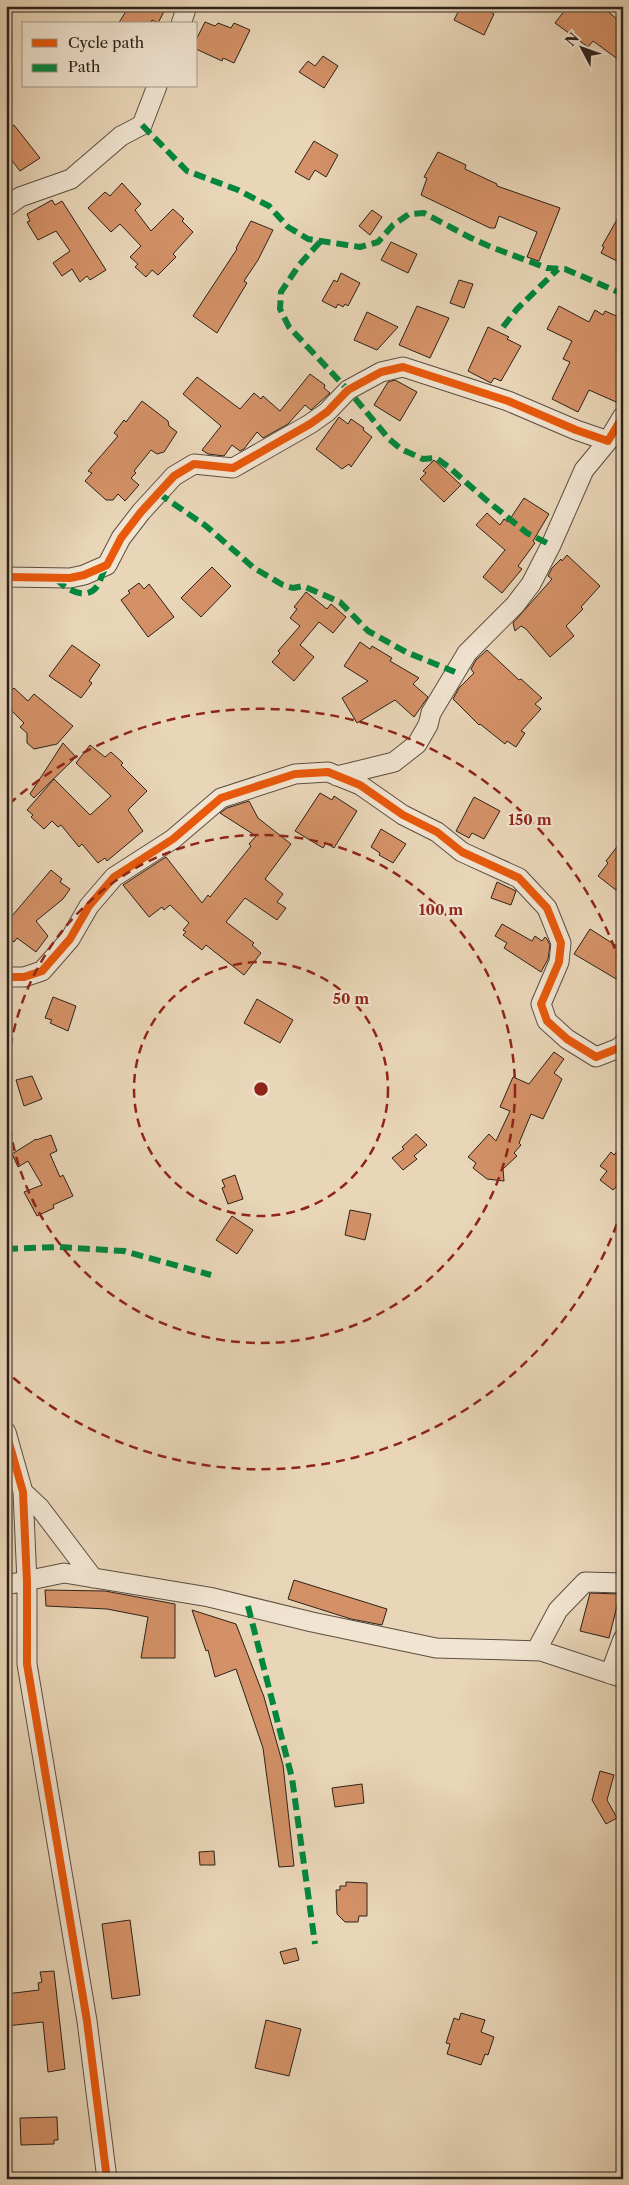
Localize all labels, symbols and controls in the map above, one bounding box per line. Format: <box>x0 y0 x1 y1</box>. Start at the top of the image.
legend <box>22 22 198 88</box>
north arrow <box>556 22 606 72</box>
text: N <box>561 29 583 50</box>
text: Cycle path <box>68 33 145 52</box>
text: Path <box>68 57 101 76</box>
text: 150 m <box>508 810 552 829</box>
text: 100 m <box>419 900 463 919</box>
text: 50 m <box>333 989 369 1008</box>
centre of rings <box>252 1080 270 1098</box>

